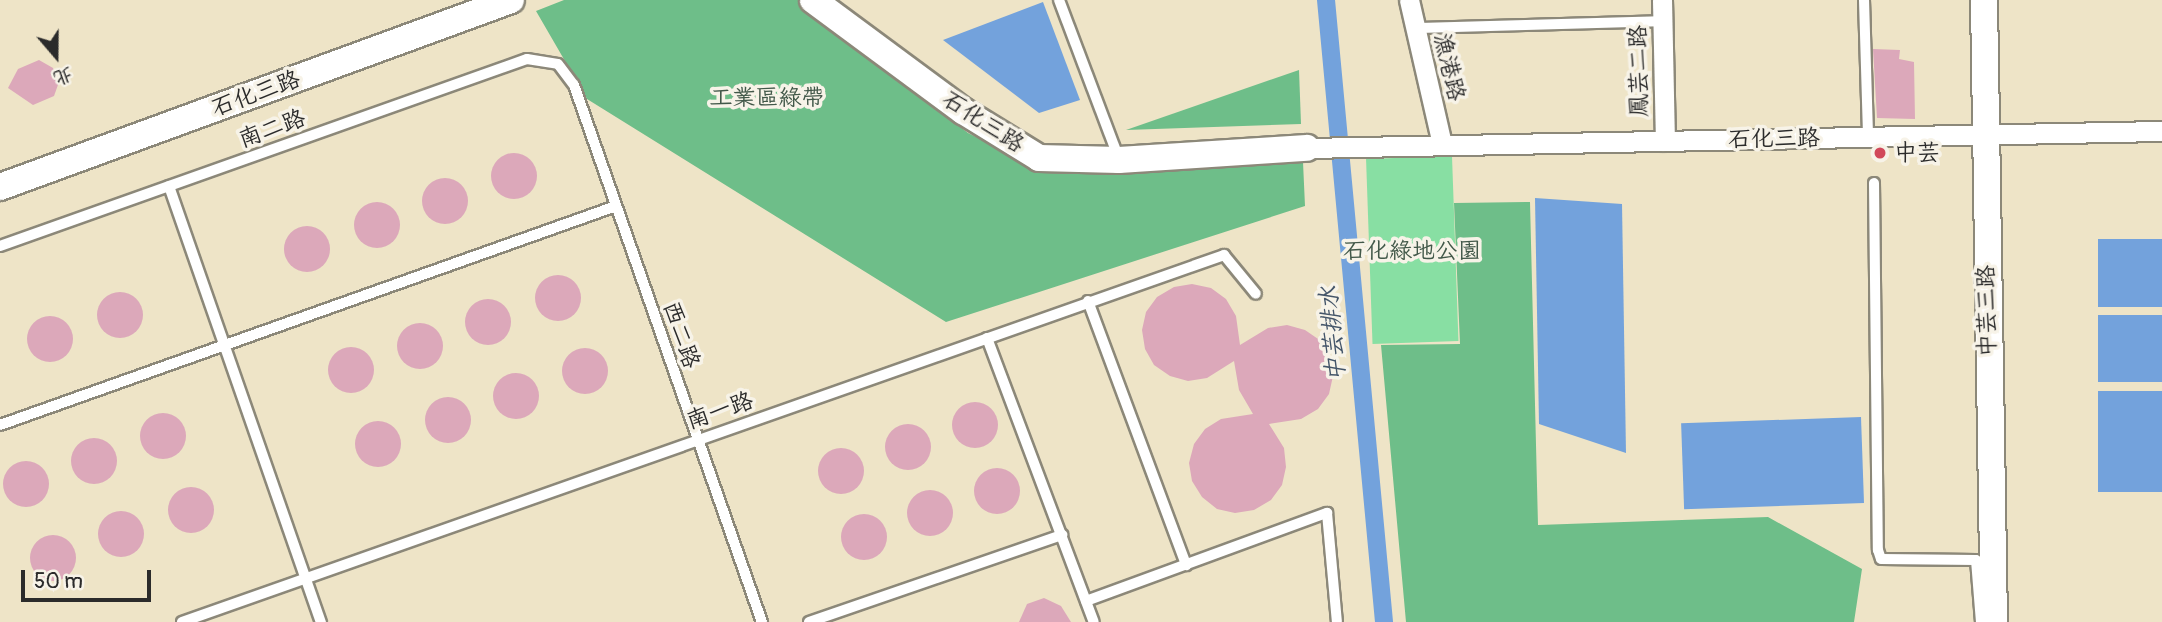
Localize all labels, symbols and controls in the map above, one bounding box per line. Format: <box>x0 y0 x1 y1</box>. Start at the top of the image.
north arrow <box>21 21 91 91</box>
street label: 鳳芸二路 <box>1624 25 1654 117</box>
street label: 漁港路 <box>1428 30 1470 104</box>
text: 北 <box>50 61 76 90</box>
street label: 石化三路 <box>208 65 304 123</box>
park label: 工業區綠帶 <box>710 84 824 112</box>
street label: 石化三路 <box>937 85 1029 159</box>
street label: 南二路 <box>235 104 309 154</box>
street label: 石化三路 <box>1728 124 1820 154</box>
place label: 中芸 <box>1894 139 1940 167</box>
marker: 中芸 <box>1872 145 1888 161</box>
park label: 石化綠地公園 <box>1343 237 1481 265</box>
street label: 中芸三路 <box>1972 265 2002 357</box>
water label: 中芸排水 <box>1314 285 1352 383</box>
street label: 西二路 <box>657 298 705 372</box>
street label: 南一路 <box>683 387 757 435</box>
scale bar <box>24 556 154 600</box>
text: 50 m <box>34 568 83 595</box>

